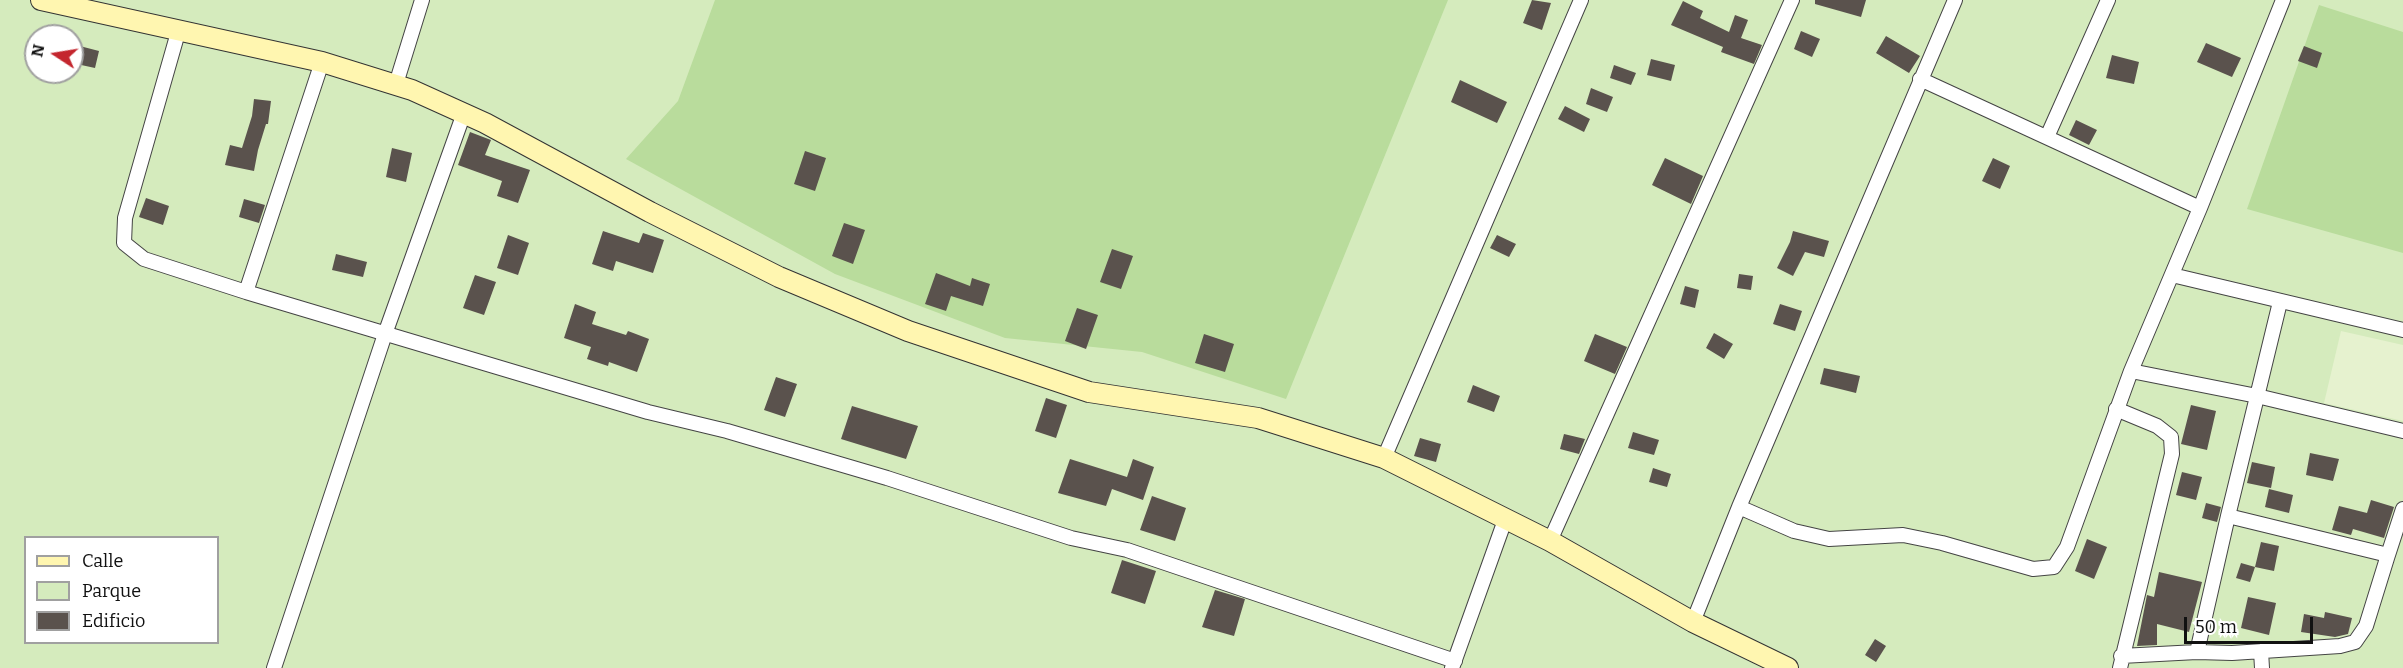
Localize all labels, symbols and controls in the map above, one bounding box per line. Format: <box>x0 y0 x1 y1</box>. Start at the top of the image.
north arrow <box>24 24 84 84</box>
text: N <box>27 43 48 59</box>
legend <box>24 536 219 644</box>
text: Calle <box>82 550 123 572</box>
text: Parque <box>82 580 141 602</box>
scale bar <box>2187 605 2316 643</box>
text: Edificio <box>82 610 145 632</box>
text: 50 m <box>2195 616 2237 638</box>

